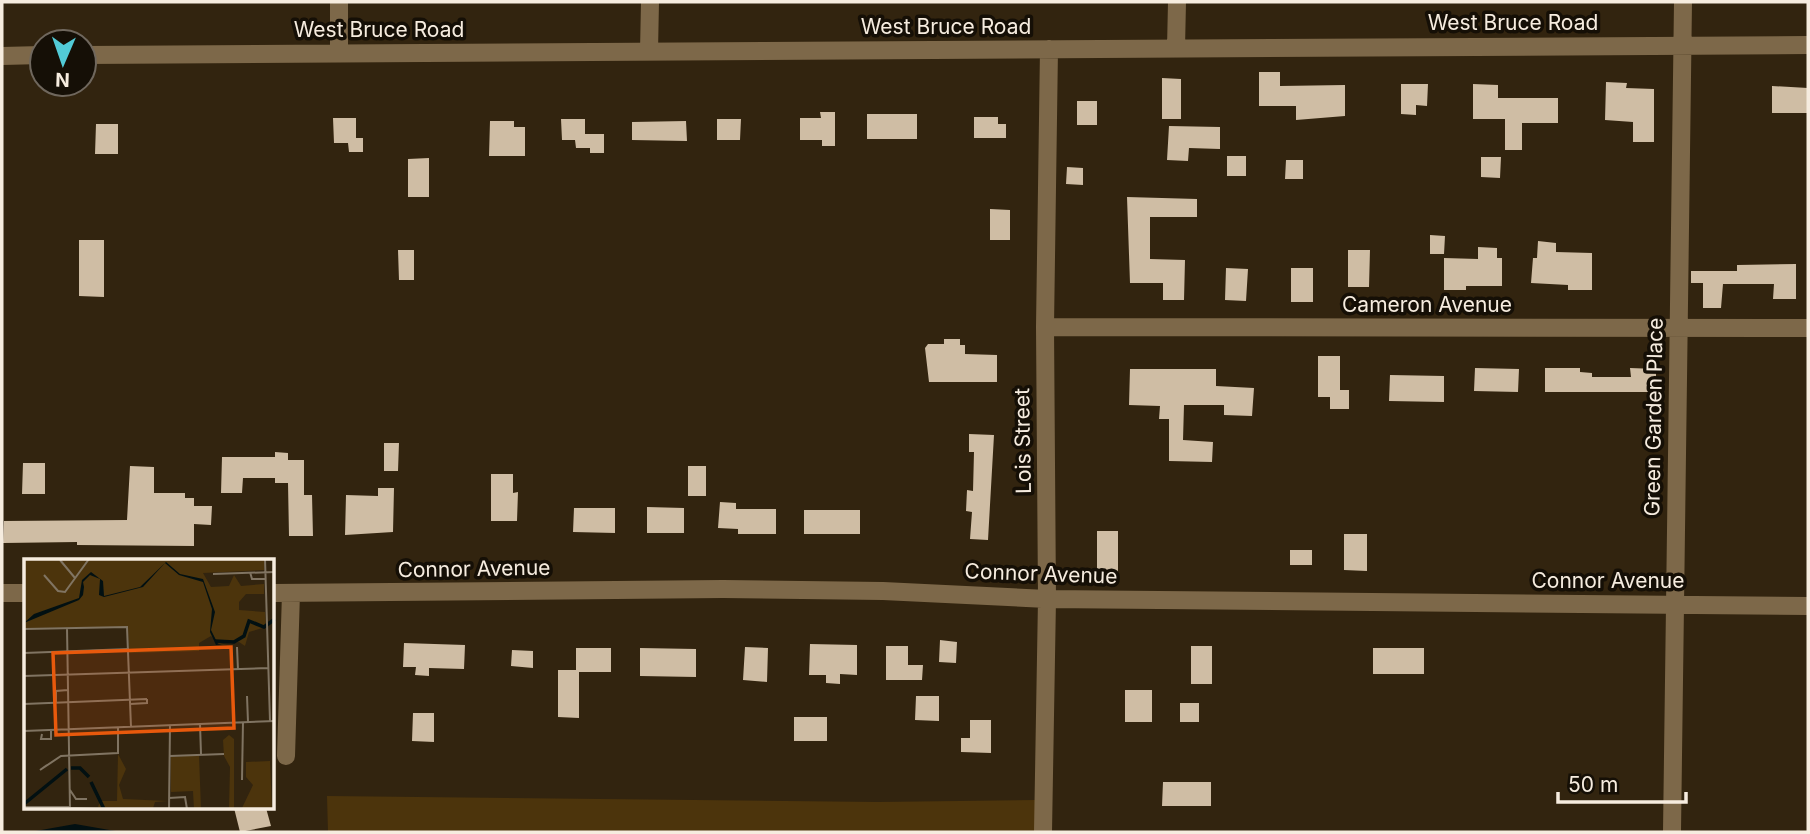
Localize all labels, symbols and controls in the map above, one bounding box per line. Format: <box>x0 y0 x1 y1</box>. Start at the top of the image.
street label: West Bruce Road <box>1428 10 1598 35</box>
street label: West Bruce Road <box>861 14 1031 39</box>
street label: West Bruce Road <box>294 17 464 42</box>
north arrow <box>28 28 98 98</box>
text: N <box>55 68 70 91</box>
street label: Cameron Avenue <box>1342 292 1512 317</box>
street label: Green Garden Place <box>1639 317 1668 517</box>
street label: Lois Street <box>1009 388 1036 494</box>
street label: Connor Avenue <box>397 555 551 582</box>
street label: Connor Avenue <box>964 558 1118 589</box>
inset map <box>24 559 275 810</box>
street label: Connor Avenue <box>1532 568 1684 593</box>
scale bar <box>1558 760 1686 804</box>
text: 50 m <box>1568 772 1618 797</box>

